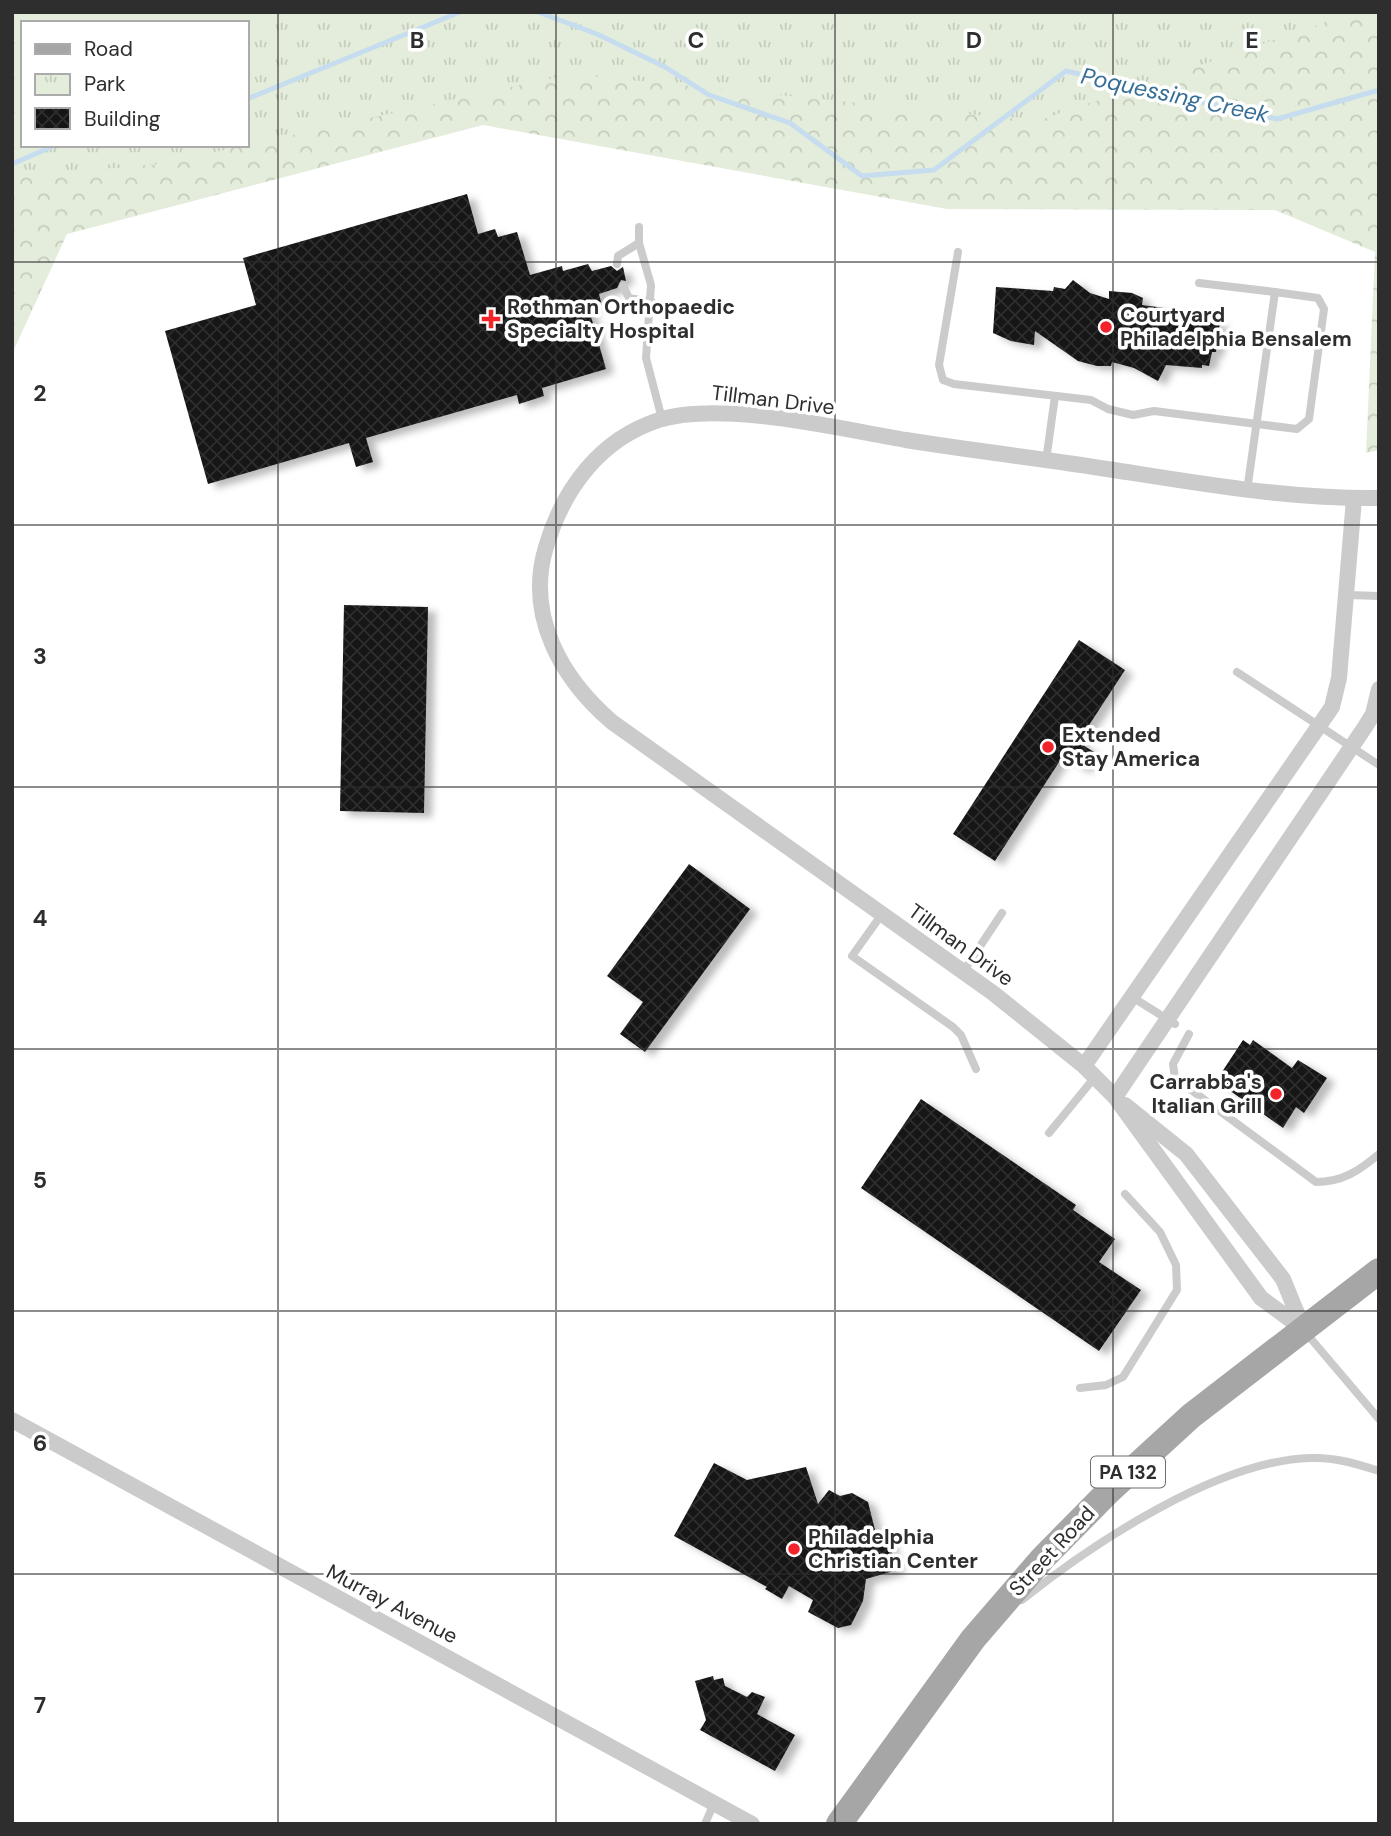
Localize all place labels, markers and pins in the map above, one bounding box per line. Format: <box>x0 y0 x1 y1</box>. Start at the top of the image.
place label: Rothman Orthopaedic Specialty Hospital <box>507 293 735 345</box>
place label: Courtyard Philadelphia Bensalem <box>1120 301 1352 353</box>
marker: Rothman Orthopaedic Specialty Hospital <box>481 309 501 329</box>
marker: Courtyard Philadelphia Bensalem <box>1098 319 1114 335</box>
place label: Extended Stay America <box>1062 721 1200 773</box>
marker: Extended Stay America <box>1040 739 1056 755</box>
place label: Carrabba's Italian Grill <box>1150 1068 1262 1120</box>
marker: Carrabba's Italian Grill <box>1268 1086 1284 1102</box>
place label: Philadelphia Christian Center <box>808 1523 978 1575</box>
marker: Philadelphia Christian Center <box>786 1541 802 1557</box>

